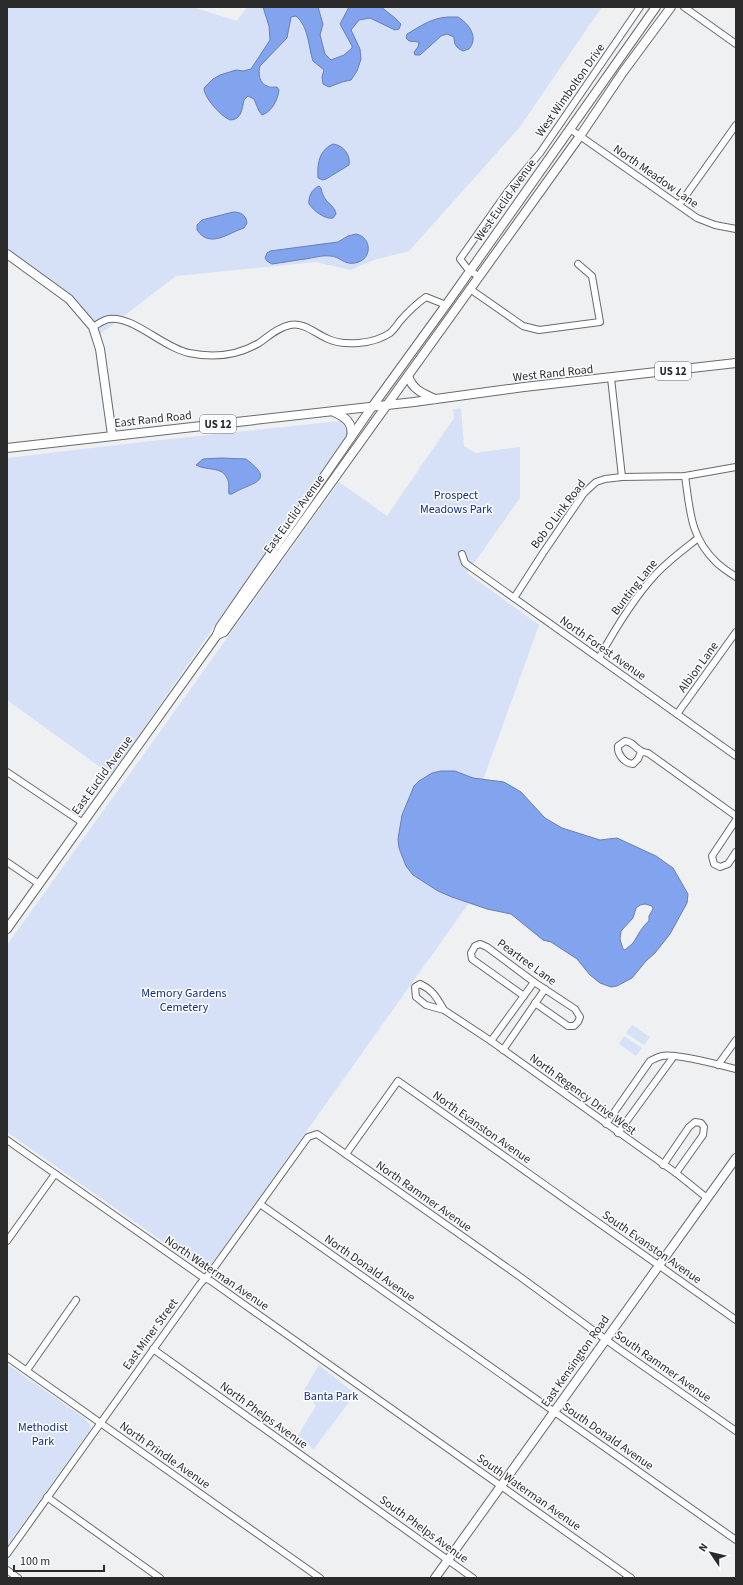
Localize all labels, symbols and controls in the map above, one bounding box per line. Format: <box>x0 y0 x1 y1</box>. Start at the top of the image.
street label: West Wimbolton Drive <box>532 40 609 140</box>
street label: North Meadow Lane <box>610 141 702 212</box>
street label: West Euclid Avenue <box>471 156 540 245</box>
street label: West Rand Road <box>512 361 594 386</box>
road number: US 12 <box>655 362 691 380</box>
street label: East Rand Road <box>113 407 193 432</box>
road number: US 12 <box>200 415 236 433</box>
street label: East Euclid Avenue <box>260 471 329 557</box>
street label: Bob O Link Road <box>527 476 590 552</box>
park label: Prospect Meadows Park <box>420 487 492 518</box>
street label: Bunting Lane <box>607 556 662 619</box>
street label: North Forest Avenue <box>556 612 649 685</box>
street label: Albion Lane <box>674 638 723 696</box>
street label: East Euclid Avenue <box>68 732 137 818</box>
street label: Peartree Lane <box>494 935 560 990</box>
park label: Memory Gardens Cemetery <box>141 985 227 1016</box>
street label: North Regency Drive West <box>526 1050 640 1139</box>
street label: North Evanston Avenue <box>429 1087 534 1168</box>
street label: North Rammer Avenue <box>372 1157 475 1236</box>
street label: South Evanston Avenue <box>599 1207 705 1288</box>
street label: North Donald Avenue <box>321 1231 418 1306</box>
street label: North Waterman Avenue <box>161 1232 272 1315</box>
street label: East Miner Street <box>119 1295 182 1373</box>
street label: East Kensington Road <box>537 1312 614 1411</box>
street label: South Rammer Avenue <box>611 1327 715 1406</box>
street label: North Phelps Avenue <box>216 1378 311 1453</box>
park label: Banta Park <box>304 1388 358 1405</box>
street label: South Donald Avenue <box>559 1398 657 1474</box>
street label: North Prindle Avenue <box>116 1418 213 1493</box>
park label: Methodist Park <box>18 1419 68 1450</box>
street label: South Waterman Avenue <box>473 1450 584 1535</box>
street label: South Phelps Avenue <box>376 1491 472 1567</box>
north arrow <box>691 1533 731 1573</box>
text: N <box>695 1540 711 1555</box>
scale bar <box>14 1547 104 1573</box>
text: 100 m <box>20 1553 50 1570</box>

